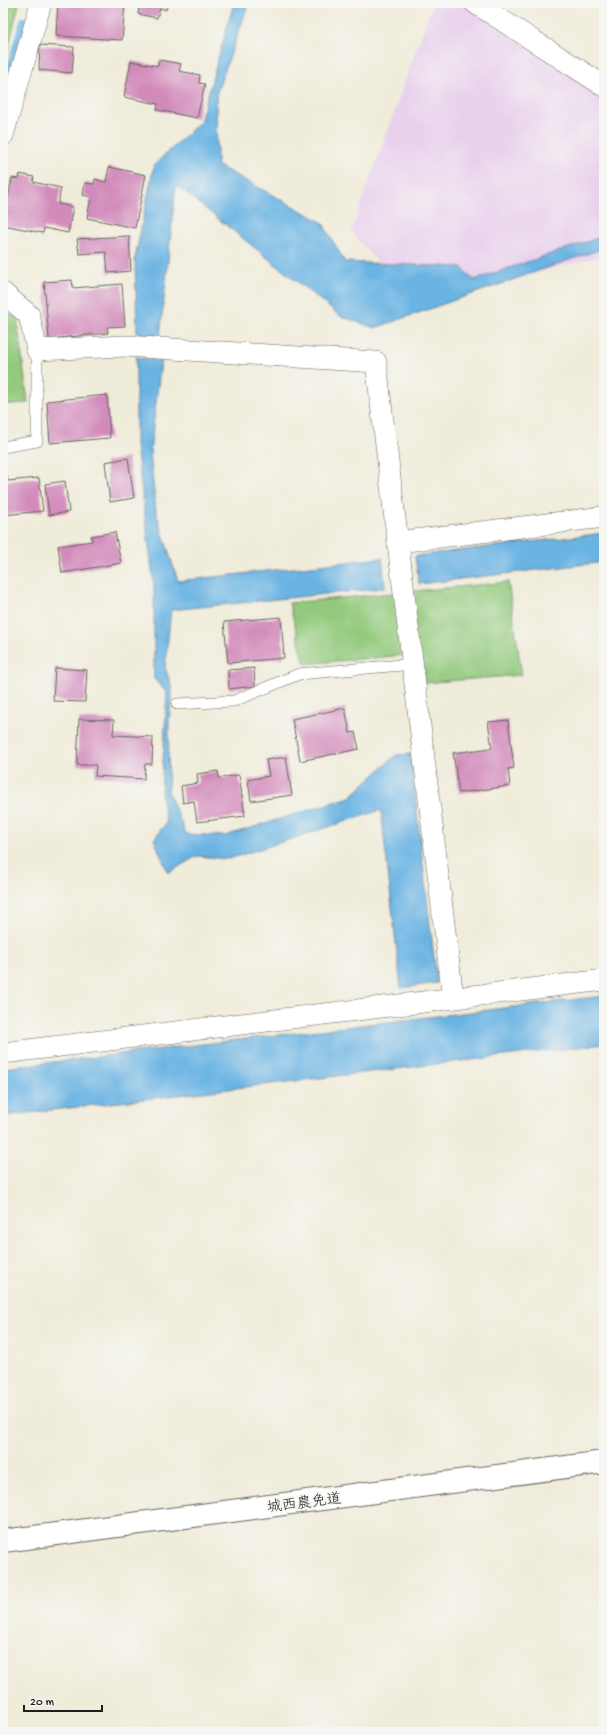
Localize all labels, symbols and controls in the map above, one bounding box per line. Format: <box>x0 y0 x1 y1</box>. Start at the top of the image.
street label: 城西農免道 <box>266 1489 343 1517</box>
scale bar <box>24 1687 102 1713</box>
text: 20 m <box>30 1696 55 1710</box>

